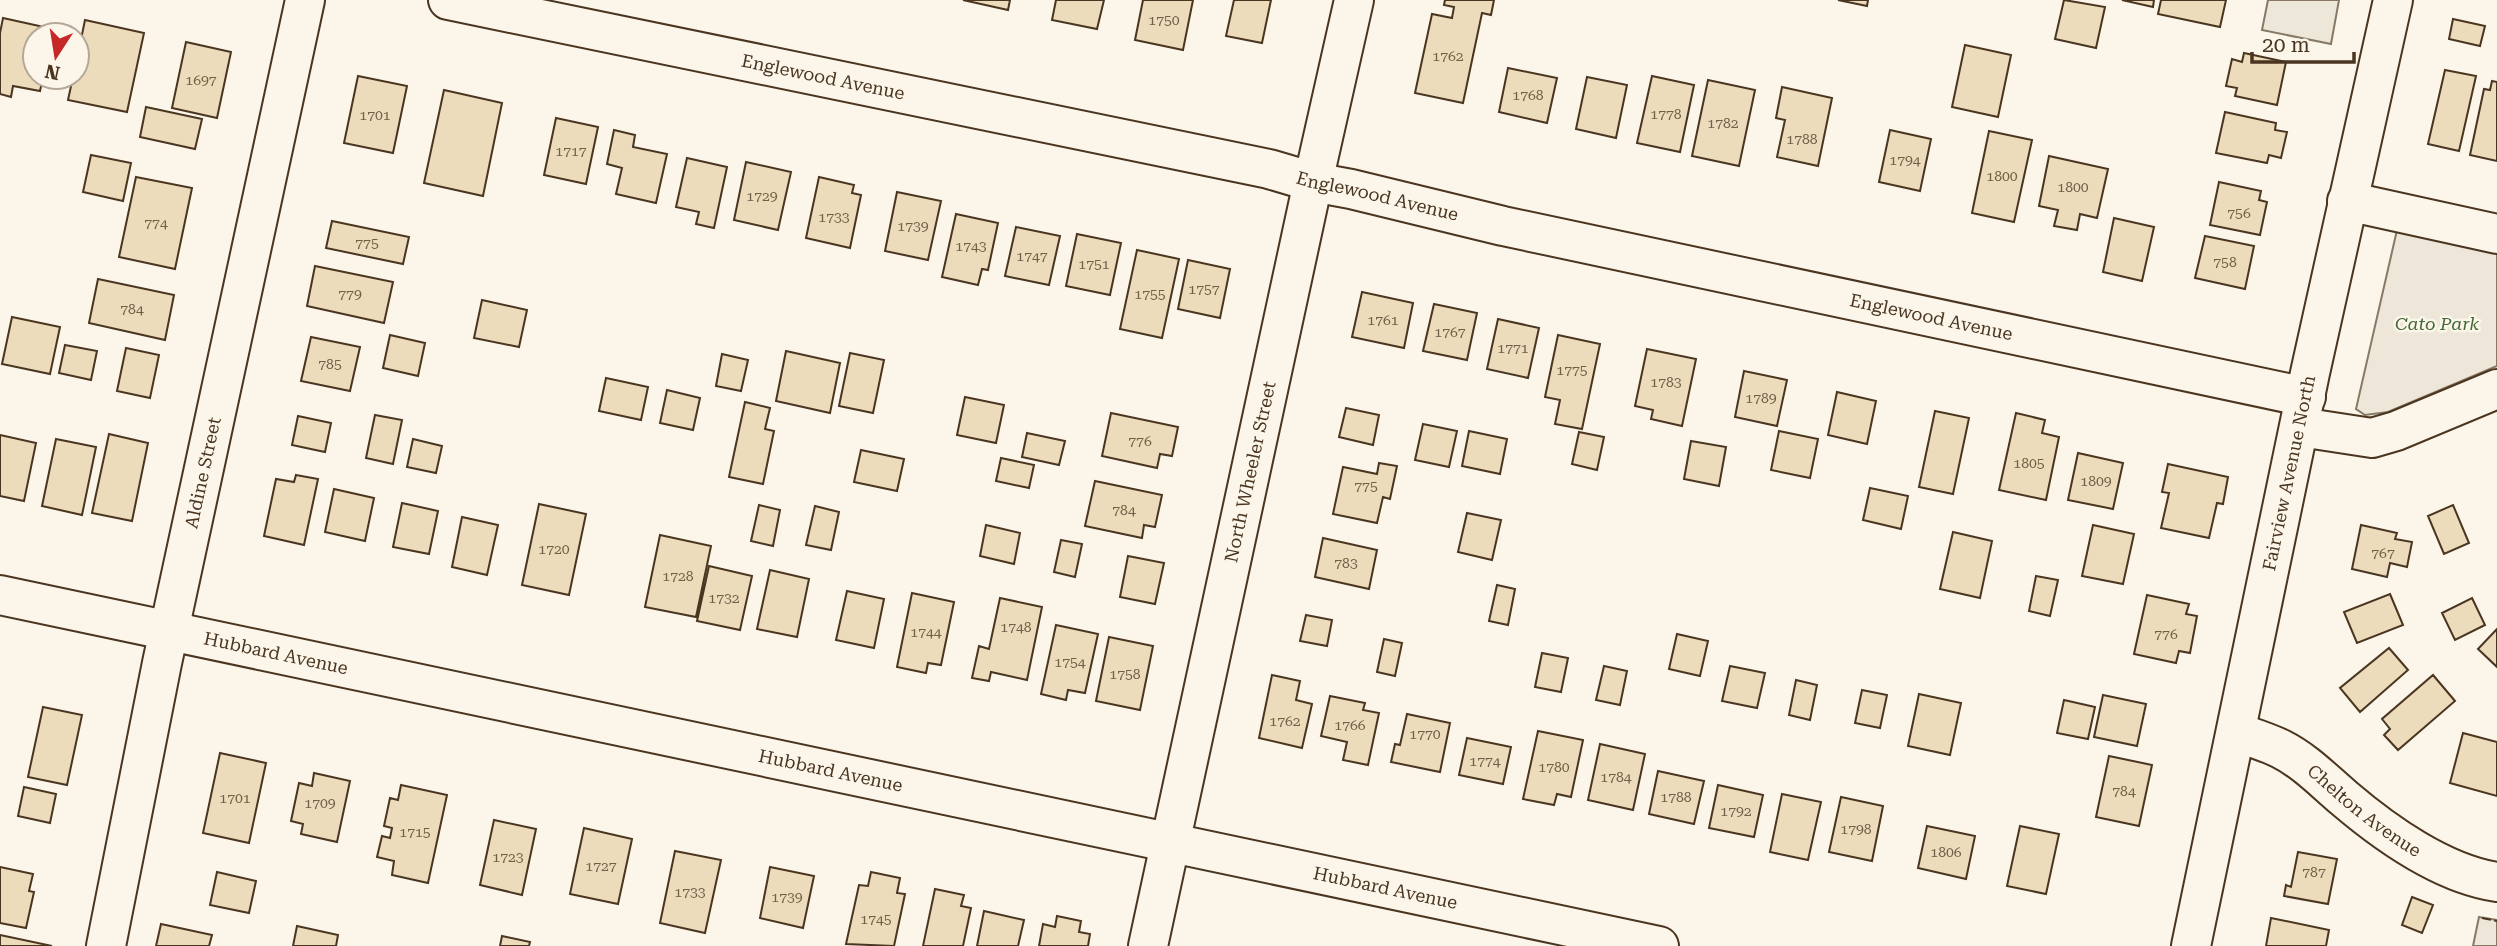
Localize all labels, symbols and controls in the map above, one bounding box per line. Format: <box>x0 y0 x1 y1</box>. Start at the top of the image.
house number: 1750 <box>1148 12 1180 28</box>
north arrow <box>21 21 91 91</box>
scale bar <box>2252 21 2354 65</box>
text: 20 m <box>2262 33 2310 57</box>
house number: 1762 <box>1432 48 1464 64</box>
street label: Englewood Avenue <box>740 50 907 104</box>
text: N <box>43 59 62 85</box>
house number: 1697 <box>185 72 217 88</box>
house number: 1768 <box>1512 87 1544 103</box>
house number: 1778 <box>1650 106 1682 122</box>
house number: 1701 <box>359 107 391 123</box>
house number: 1782 <box>1707 115 1739 131</box>
house number: 1788 <box>1786 131 1818 147</box>
house number: 1717 <box>555 143 587 159</box>
house number: 1794 <box>1889 152 1921 168</box>
street label: Englewood Avenue <box>1294 167 1461 225</box>
house number: 1800 <box>1986 168 2018 184</box>
house number: 1800 <box>2057 179 2089 195</box>
house number: 1729 <box>746 188 778 204</box>
house number: 756 <box>2227 205 2251 221</box>
house number: 1733 <box>818 209 850 225</box>
house number: 774 <box>144 215 168 231</box>
house number: 1739 <box>897 218 929 234</box>
house number: 775 <box>355 235 379 251</box>
house number: 1743 <box>955 238 987 254</box>
house number: 1747 <box>1016 248 1048 264</box>
house number: 758 <box>2213 254 2237 270</box>
house number: 1751 <box>1078 256 1110 272</box>
house number: 1757 <box>1188 281 1220 297</box>
house number: 779 <box>338 286 362 302</box>
house number: 1755 <box>1134 286 1166 302</box>
street label: Englewood Avenue <box>1848 289 2015 344</box>
house number: 784 <box>120 301 144 317</box>
house number: 1761 <box>1367 312 1399 328</box>
park label: Cato Park <box>2395 313 2479 334</box>
house number: 1767 <box>1434 324 1466 340</box>
house number: 1771 <box>1497 340 1529 356</box>
house number: 785 <box>318 356 342 372</box>
house number: 1775 <box>1556 362 1588 378</box>
street label: Fairview Avenue North <box>2258 373 2319 573</box>
house number: 1783 <box>1650 374 1682 390</box>
street label: North Wheeler Street <box>1220 379 1280 564</box>
house number: 1789 <box>1745 390 1777 406</box>
street label: Aldine Street <box>180 415 225 530</box>
house number: 776 <box>1128 433 1152 449</box>
house number: 1805 <box>2013 455 2045 471</box>
house number: 1809 <box>2080 473 2112 489</box>
house number: 775 <box>1354 478 1378 494</box>
house number: 784 <box>1112 502 1136 518</box>
house number: 1720 <box>538 541 570 557</box>
house number: 767 <box>2371 545 2395 561</box>
house number: 783 <box>1334 555 1358 571</box>
house number: 1728 <box>662 568 694 584</box>
house number: 1732 <box>708 590 740 606</box>
house number: 1748 <box>1000 619 1032 635</box>
house number: 1744 <box>910 624 942 640</box>
house number: 776 <box>2154 626 2178 642</box>
street label: Hubbard Avenue <box>202 627 350 678</box>
house number: 1754 <box>1054 654 1086 670</box>
house number: 1758 <box>1109 666 1141 682</box>
house number: 1762 <box>1269 713 1301 729</box>
house number: 1766 <box>1334 717 1366 733</box>
house number: 1770 <box>1409 726 1441 742</box>
street label: Hubbard Avenue <box>757 745 905 796</box>
house number: 1774 <box>1469 753 1501 769</box>
house number: 1780 <box>1538 759 1570 775</box>
street label: Chelton Avenue <box>2304 760 2425 861</box>
house number: 1784 <box>1600 769 1632 785</box>
house number: 784 <box>2112 783 2136 799</box>
house number: 1788 <box>1660 789 1692 805</box>
house number: 1701 <box>219 790 251 806</box>
house number: 1709 <box>304 795 336 811</box>
house number: 1792 <box>1720 803 1752 819</box>
house number: 1798 <box>1840 821 1872 837</box>
house number: 1715 <box>399 824 431 840</box>
house number: 1806 <box>1930 844 1962 860</box>
house number: 1723 <box>492 849 524 865</box>
house number: 1727 <box>585 858 617 874</box>
street label: Hubbard Avenue <box>1311 862 1460 913</box>
house number: 787 <box>2302 864 2326 880</box>
house number: 1733 <box>674 884 706 900</box>
house number: 1739 <box>771 889 803 905</box>
house number: 1745 <box>860 911 892 927</box>

